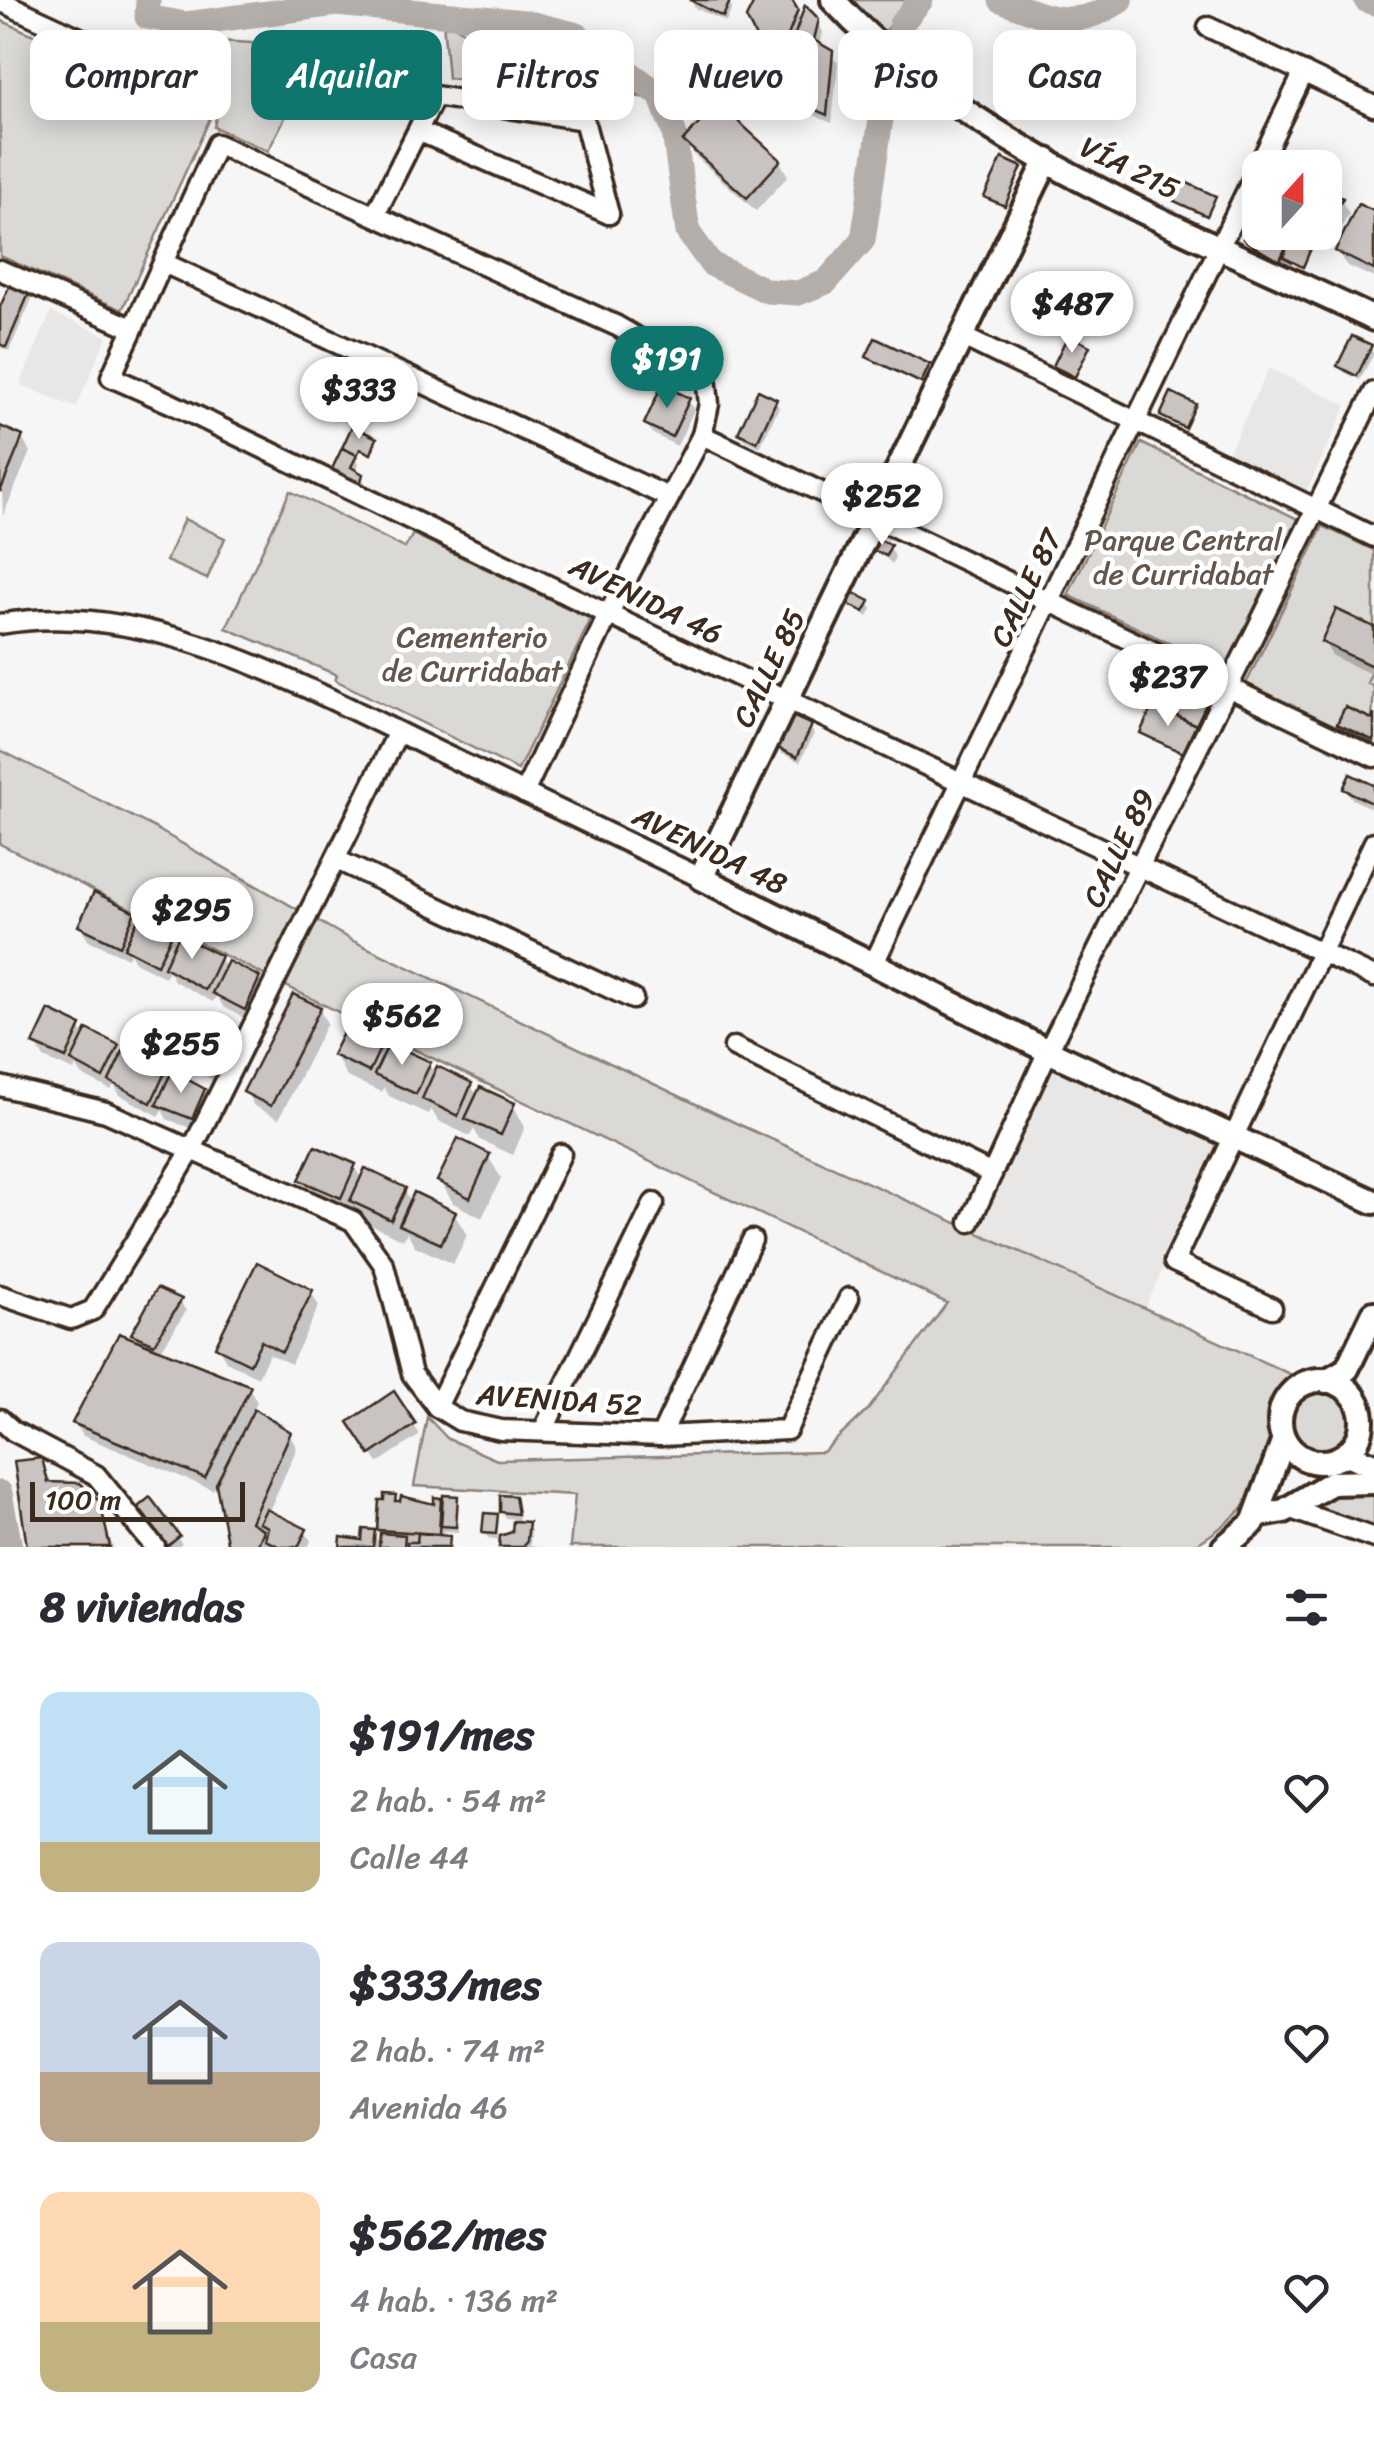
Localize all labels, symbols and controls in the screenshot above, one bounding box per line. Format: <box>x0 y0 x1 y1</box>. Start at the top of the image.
chip: Comprar <box>30 30 231 120</box>
chip: Alquilar <box>251 30 442 120</box>
chip: Filtros <box>462 30 634 120</box>
chip: Nuevo <box>654 30 818 120</box>
chip: Piso <box>838 30 973 120</box>
chip: Casa <box>993 30 1136 120</box>
street label: VÍA 215 <box>1071 121 1189 215</box>
north arrow <box>1242 150 1342 250</box>
map controls <box>1242 150 1342 250</box>
pin: $487 <box>1013 271 1131 356</box>
text: $487 <box>1032 275 1112 332</box>
pin: $191 <box>608 326 726 411</box>
text: $191 <box>633 330 701 387</box>
pin: $333 <box>300 357 418 442</box>
text: $333 <box>322 361 396 418</box>
pin: $252 <box>823 463 941 548</box>
text: $252 <box>843 467 921 524</box>
park label: Parque Central de Curridabat <box>1084 513 1282 601</box>
street label: CALLE 87 <box>974 518 1079 656</box>
street label: AVENIDA 46 <box>559 539 732 661</box>
street label: CALLE 85 <box>717 599 821 737</box>
park label: Cementerio de Curridabat <box>382 610 564 698</box>
pin: $237 <box>1109 644 1227 729</box>
text: $237 <box>1130 648 1206 705</box>
street label: CALLE 89 <box>1067 779 1171 917</box>
street label: AVENIDA 48 <box>622 789 797 911</box>
pin: $295 <box>133 877 251 962</box>
text: $295 <box>152 881 232 938</box>
pin: $562 <box>343 983 461 1068</box>
text: $562 <box>363 987 441 1044</box>
pin: $255 <box>122 1011 240 1096</box>
text: $255 <box>141 1015 221 1072</box>
street label: AVENIDA 52 <box>474 1367 643 1433</box>
text: 100 m <box>45 1475 121 1524</box>
scale bar <box>30 1477 245 1522</box>
text: 8 viviendas <box>40 1570 244 1644</box>
icon: filters <box>1279 1580 1334 1635</box>
text: $191/mes <box>350 1698 534 1772</box>
icon: home <box>120 1732 240 1852</box>
icon: heart <box>1279 1765 1334 1820</box>
text: 2 hab. · 54 m² <box>350 1772 547 1829</box>
text: Calle 44 <box>350 1829 469 1886</box>
text: $333/mes <box>350 1948 541 2022</box>
icon: home <box>120 1982 240 2102</box>
icon: heart <box>1279 2015 1334 2070</box>
text: 2 hab. · 74 m² <box>350 2022 545 2079</box>
text: Avenida 46 <box>350 2079 508 2136</box>
text: $562/mes <box>350 2198 546 2272</box>
icon: home <box>120 2232 240 2352</box>
icon: heart <box>1279 2265 1334 2320</box>
text: 4 hab. · 136 m² <box>350 2272 558 2329</box>
text: Casa <box>350 2329 417 2386</box>

